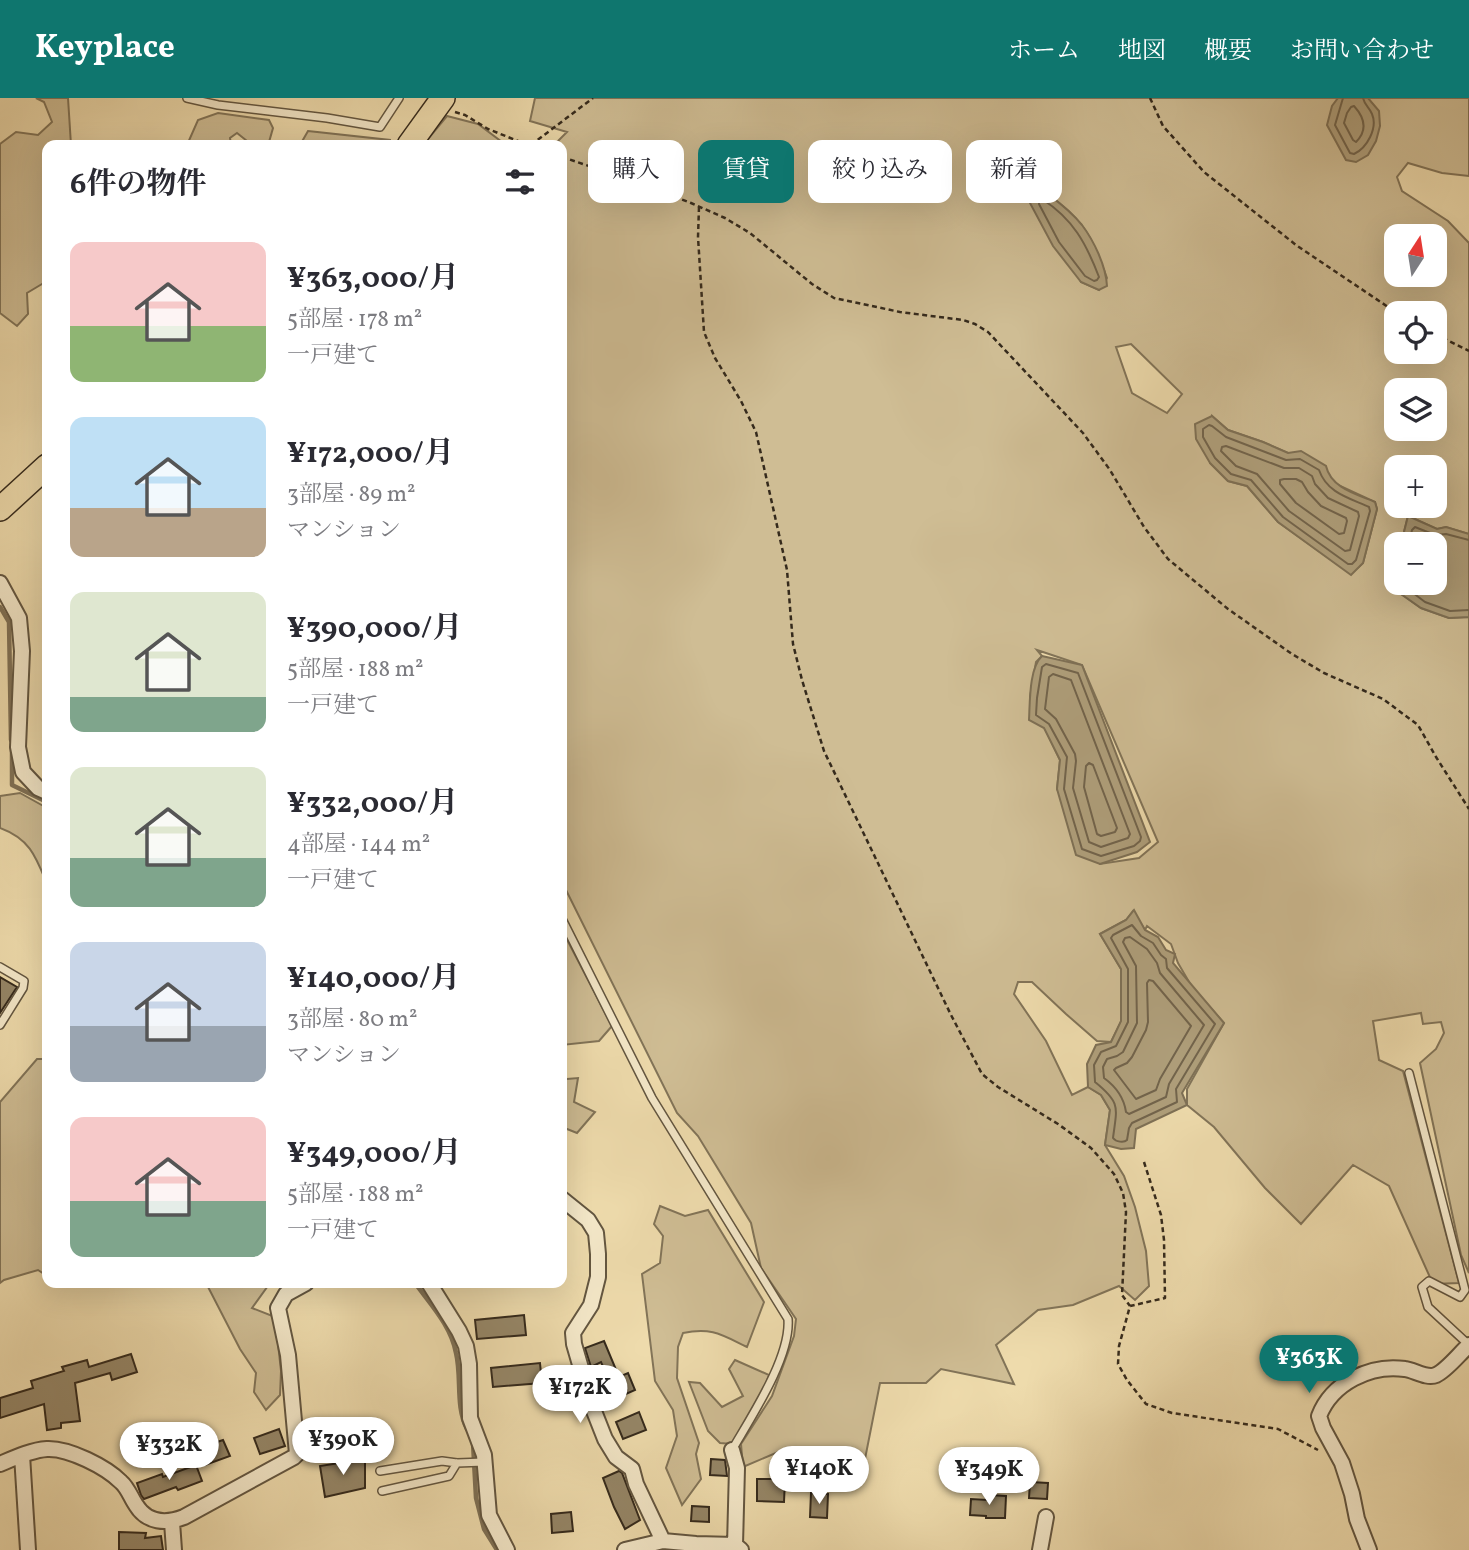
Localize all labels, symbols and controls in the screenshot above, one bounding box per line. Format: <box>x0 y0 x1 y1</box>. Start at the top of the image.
text: Keyplace <box>35 26 175 72</box>
text: ホーム <box>1008 35 1080 69</box>
text: 地図 <box>1118 35 1166 69</box>
text: 概要 <box>1204 35 1252 69</box>
text: お問い合わせ <box>1290 35 1434 69</box>
chip: 購入 <box>588 140 684 203</box>
chip: 賃貸 <box>698 140 794 203</box>
chip: 絞り込み <box>808 140 952 203</box>
chip: 新着 <box>966 140 1062 203</box>
icon: filters <box>501 163 539 201</box>
text: 6件の物件 <box>70 164 206 206</box>
north arrow <box>1384 224 1447 287</box>
map controls <box>1384 224 1447 595</box>
text: ¥363,000/月 <box>287 258 459 300</box>
icon: home <box>126 270 210 354</box>
button: locate <box>1384 301 1447 364</box>
text: 5部屋 · 178 m² <box>287 304 422 336</box>
text: 一戸建て <box>287 340 379 372</box>
button: layers <box>1384 378 1447 441</box>
text: ¥172,000/月 <box>287 433 454 475</box>
icon: home <box>126 445 210 529</box>
button: + <box>1384 455 1447 518</box>
text: 3部屋 · 89 m² <box>287 479 416 511</box>
text: マンション <box>287 515 401 547</box>
button: − <box>1384 532 1447 595</box>
text: ¥390,000/月 <box>287 608 462 650</box>
icon: home <box>126 620 210 704</box>
text: 5部屋 · 188 m² <box>287 654 424 686</box>
text: 一戸建て <box>287 690 379 722</box>
text: ¥332,000/月 <box>287 783 458 825</box>
icon: home <box>126 795 210 879</box>
text: 4部屋 · 144 m² <box>287 829 430 861</box>
text: 一戸建て <box>287 865 379 897</box>
text: ¥140,000/月 <box>287 958 460 1000</box>
icon: home <box>126 970 210 1054</box>
text: 3部屋 · 80 m² <box>287 1004 417 1036</box>
text: マンション <box>287 1040 401 1072</box>
text: ¥349,000/月 <box>287 1133 461 1175</box>
icon: home <box>126 1145 210 1229</box>
text: 5部屋 · 188 m² <box>287 1179 424 1211</box>
text: 一戸建て <box>287 1215 379 1247</box>
pin: ¥363K <box>1260 1336 1358 1395</box>
text: ¥363K <box>1275 1342 1343 1374</box>
pin: ¥172K <box>531 1366 629 1425</box>
text: ¥172K <box>548 1372 612 1404</box>
pin: ¥390K <box>294 1418 392 1477</box>
pin: ¥332K <box>120 1422 218 1482</box>
text: ¥390K <box>308 1424 378 1456</box>
text: ¥332K <box>136 1429 202 1461</box>
pin: ¥140K <box>770 1446 868 1506</box>
pin: ¥349K <box>940 1448 1038 1507</box>
text: ¥140K <box>785 1453 853 1485</box>
text: ¥349K <box>955 1454 1023 1486</box>

